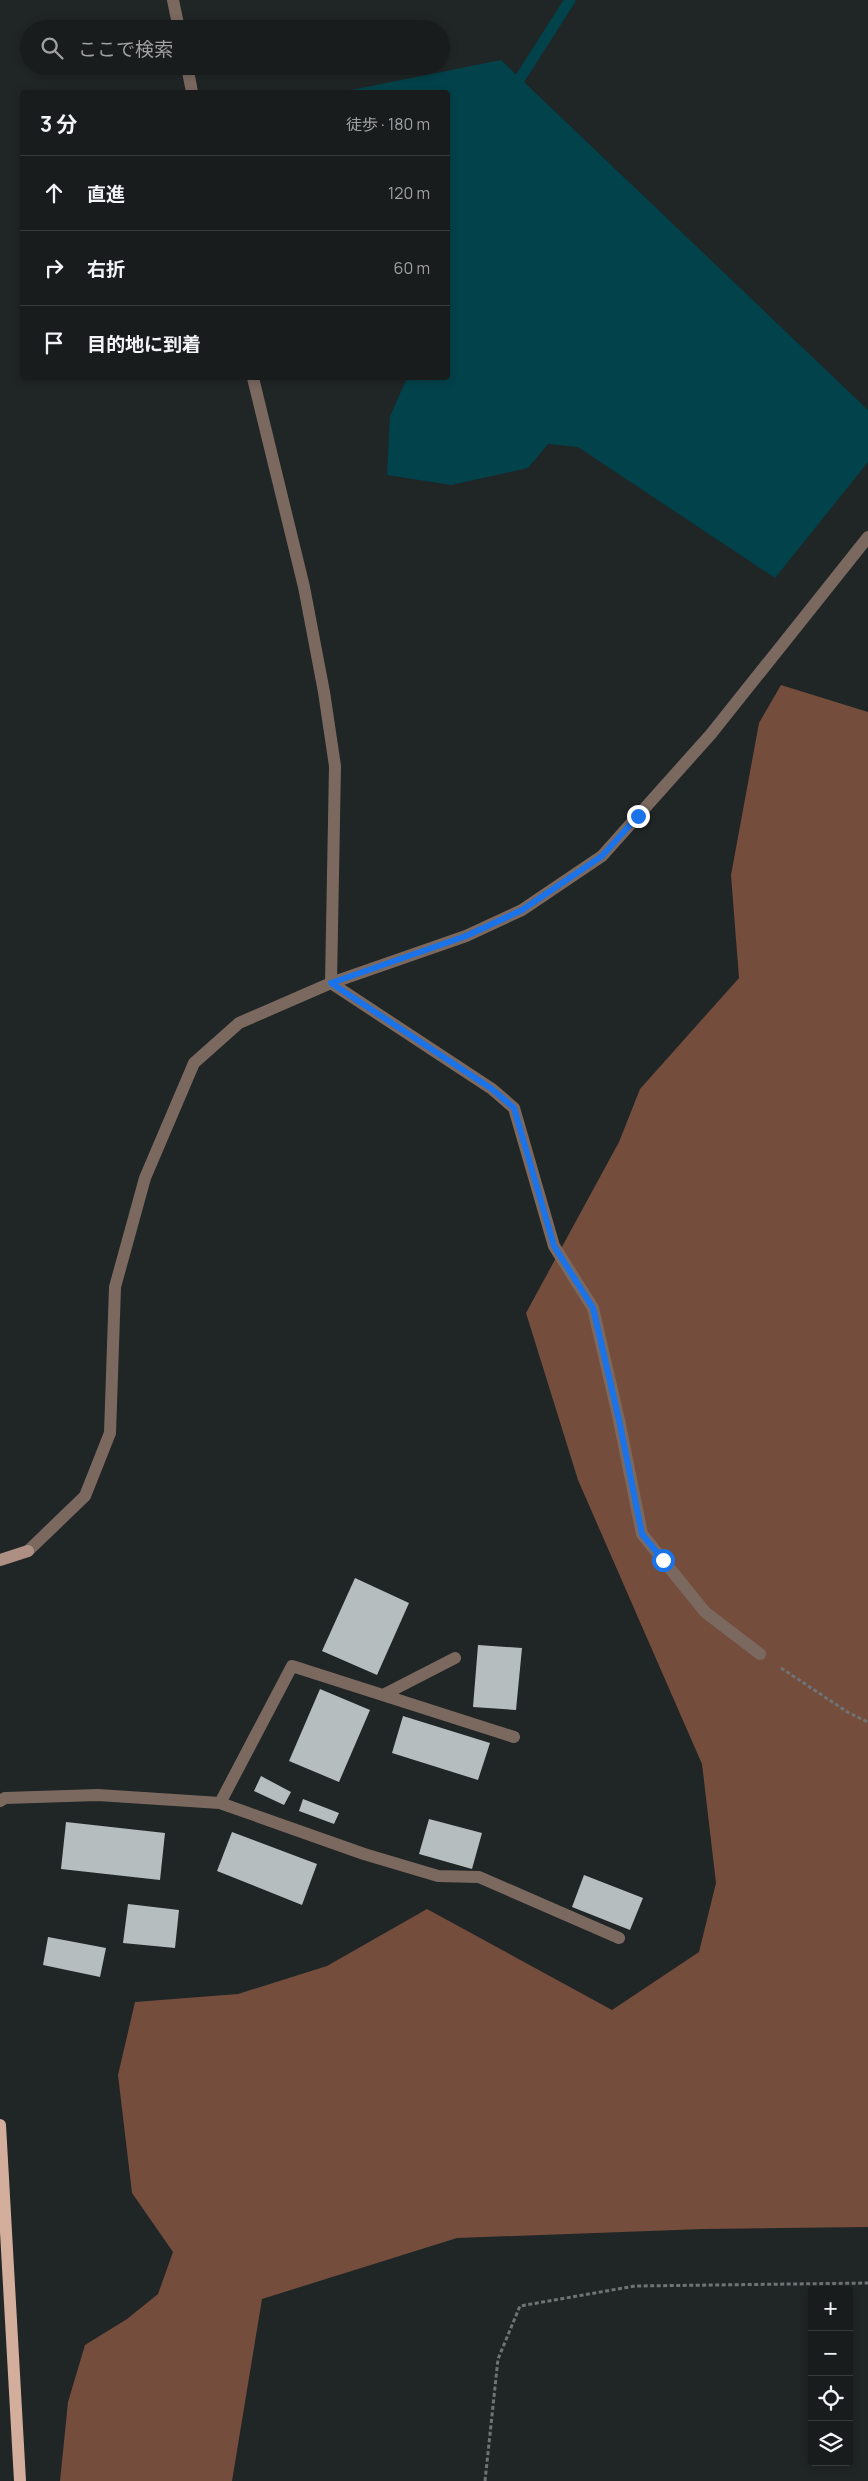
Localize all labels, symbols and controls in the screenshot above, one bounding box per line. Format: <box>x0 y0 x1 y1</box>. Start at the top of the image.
search box <box>20 20 450 75</box>
icon: search <box>38 34 66 62</box>
text: ここで検索 <box>78 36 173 62</box>
text: 3 分 <box>40 110 77 138</box>
text: 徒歩 · 180 m <box>346 113 430 135</box>
icon: ahead <box>40 179 68 207</box>
text: 直進 <box>87 181 125 207</box>
text: 120 m <box>388 182 430 204</box>
icon: right <box>40 254 68 282</box>
text: 右折 <box>87 256 125 282</box>
text: 60 m <box>394 257 430 279</box>
icon: arrive <box>40 329 68 357</box>
text: 目的地に到着 <box>87 331 201 357</box>
route end <box>627 805 650 828</box>
route start <box>652 1549 675 1572</box>
map controls <box>808 2286 853 2466</box>
button: + <box>808 2286 853 2331</box>
button: − <box>808 2331 853 2376</box>
button: locate <box>808 2376 853 2421</box>
button: layers <box>808 2421 853 2466</box>

